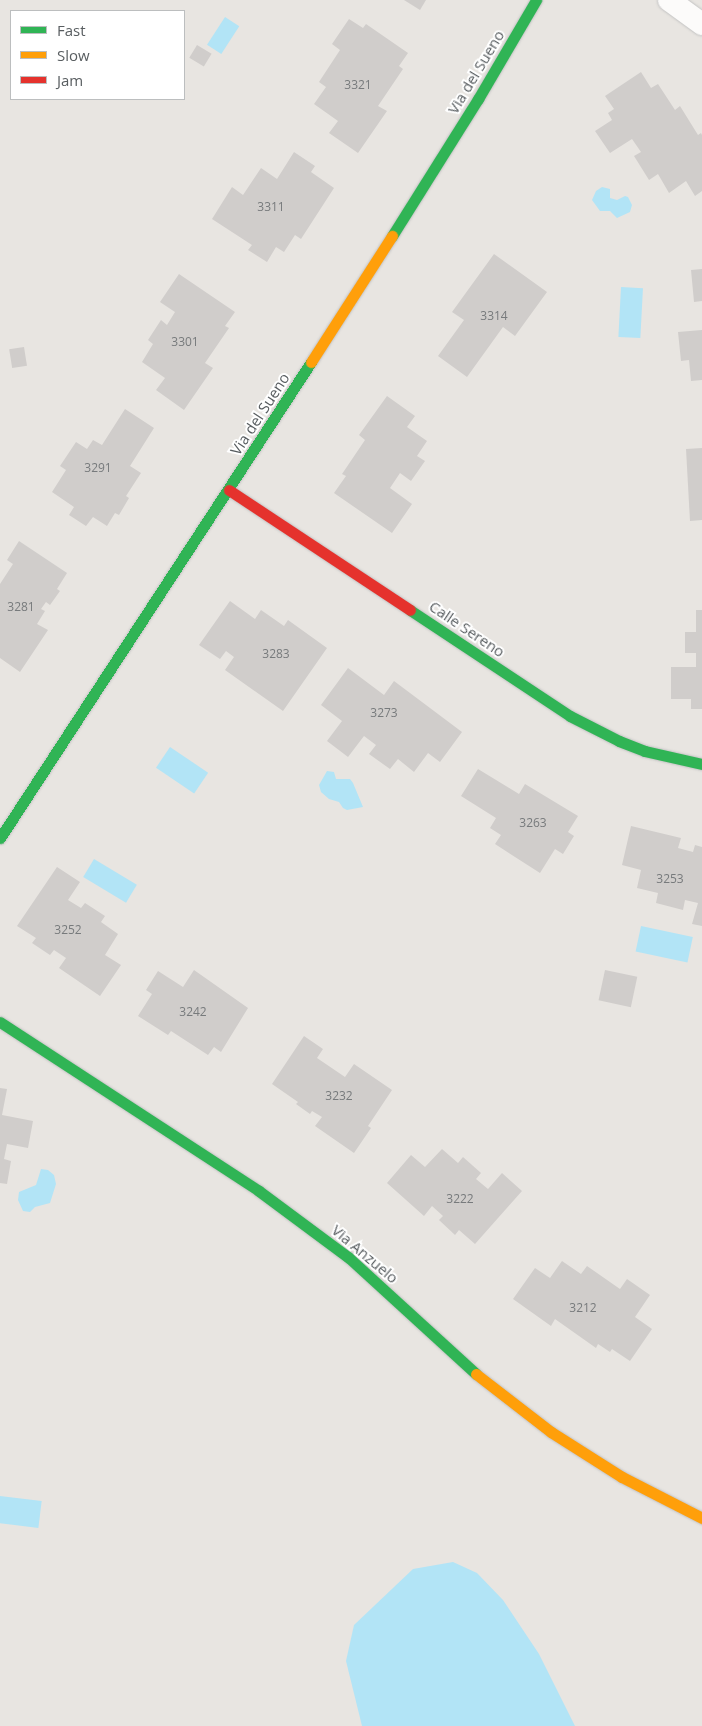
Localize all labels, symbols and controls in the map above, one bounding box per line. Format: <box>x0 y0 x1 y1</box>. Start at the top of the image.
legend <box>10 10 185 100</box>
text: Fast <box>57 20 86 40</box>
street label: Via del Sueno <box>444 27 508 117</box>
text: Slow <box>57 45 90 65</box>
text: Jam <box>57 70 83 90</box>
house number: 3321 <box>344 78 372 92</box>
house number: 3311 <box>257 200 285 214</box>
house number: 3314 <box>480 309 508 323</box>
house number: 3301 <box>171 335 199 349</box>
street label: Via del Sueno <box>227 370 293 458</box>
house number: 3291 <box>84 461 112 475</box>
street label: Calle Sereno <box>426 597 508 661</box>
house number: 3281 <box>7 600 35 614</box>
house number: 3283 <box>262 647 290 661</box>
house number: 3273 <box>370 706 398 720</box>
house number: 3263 <box>519 816 547 830</box>
house number: 3253 <box>656 872 684 886</box>
house number: 3252 <box>54 923 82 937</box>
house number: 3242 <box>179 1005 207 1019</box>
house number: 3232 <box>325 1089 353 1103</box>
house number: 3222 <box>446 1192 474 1206</box>
street label: Via Anzuelo <box>328 1221 402 1287</box>
house number: 3212 <box>569 1301 597 1315</box>

